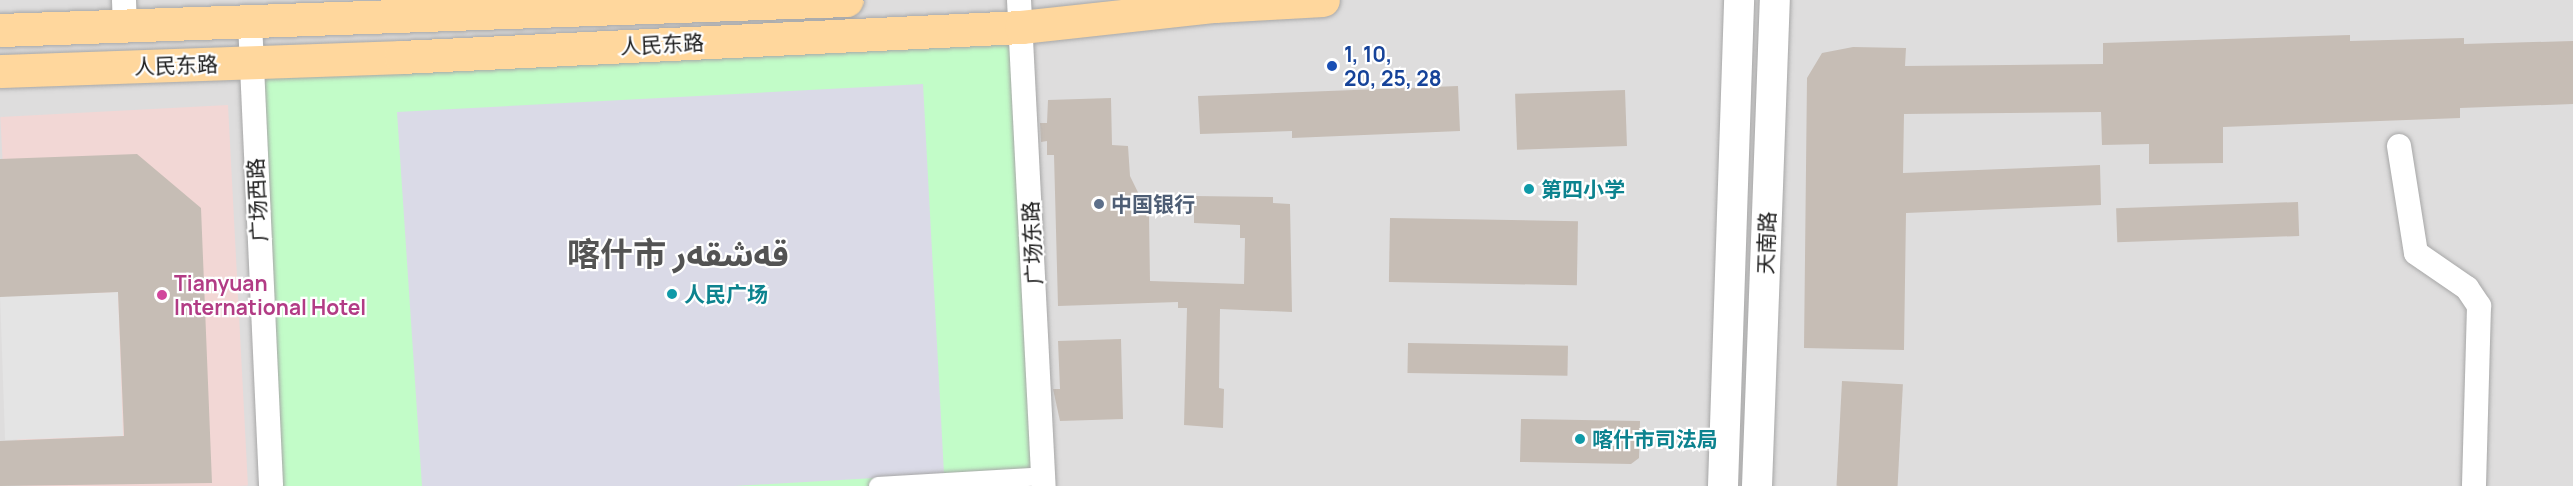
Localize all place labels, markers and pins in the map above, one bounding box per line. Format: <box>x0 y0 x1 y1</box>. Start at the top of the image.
place label: 1, 10, 20, 25, 28 <box>1344 41 1442 91</box>
marker: 1, 10, 20, 25, 28 <box>1325 59 1339 73</box>
place label: 第四小学 <box>1541 176 1625 202</box>
marker: 第四小学 <box>1522 182 1536 196</box>
place label: 中国银行 <box>1111 191 1195 217</box>
marker: 中国银行 <box>1092 197 1106 211</box>
place label: Tianyuan International Hotel <box>174 270 366 320</box>
place label: 人民广场 <box>684 281 768 307</box>
marker: 人民广场 <box>665 287 679 301</box>
marker: Tianyuan International Hotel <box>155 288 169 302</box>
place label: 喀什市司法局 <box>1592 426 1718 452</box>
marker: 喀什市司法局 <box>1573 432 1587 446</box>

